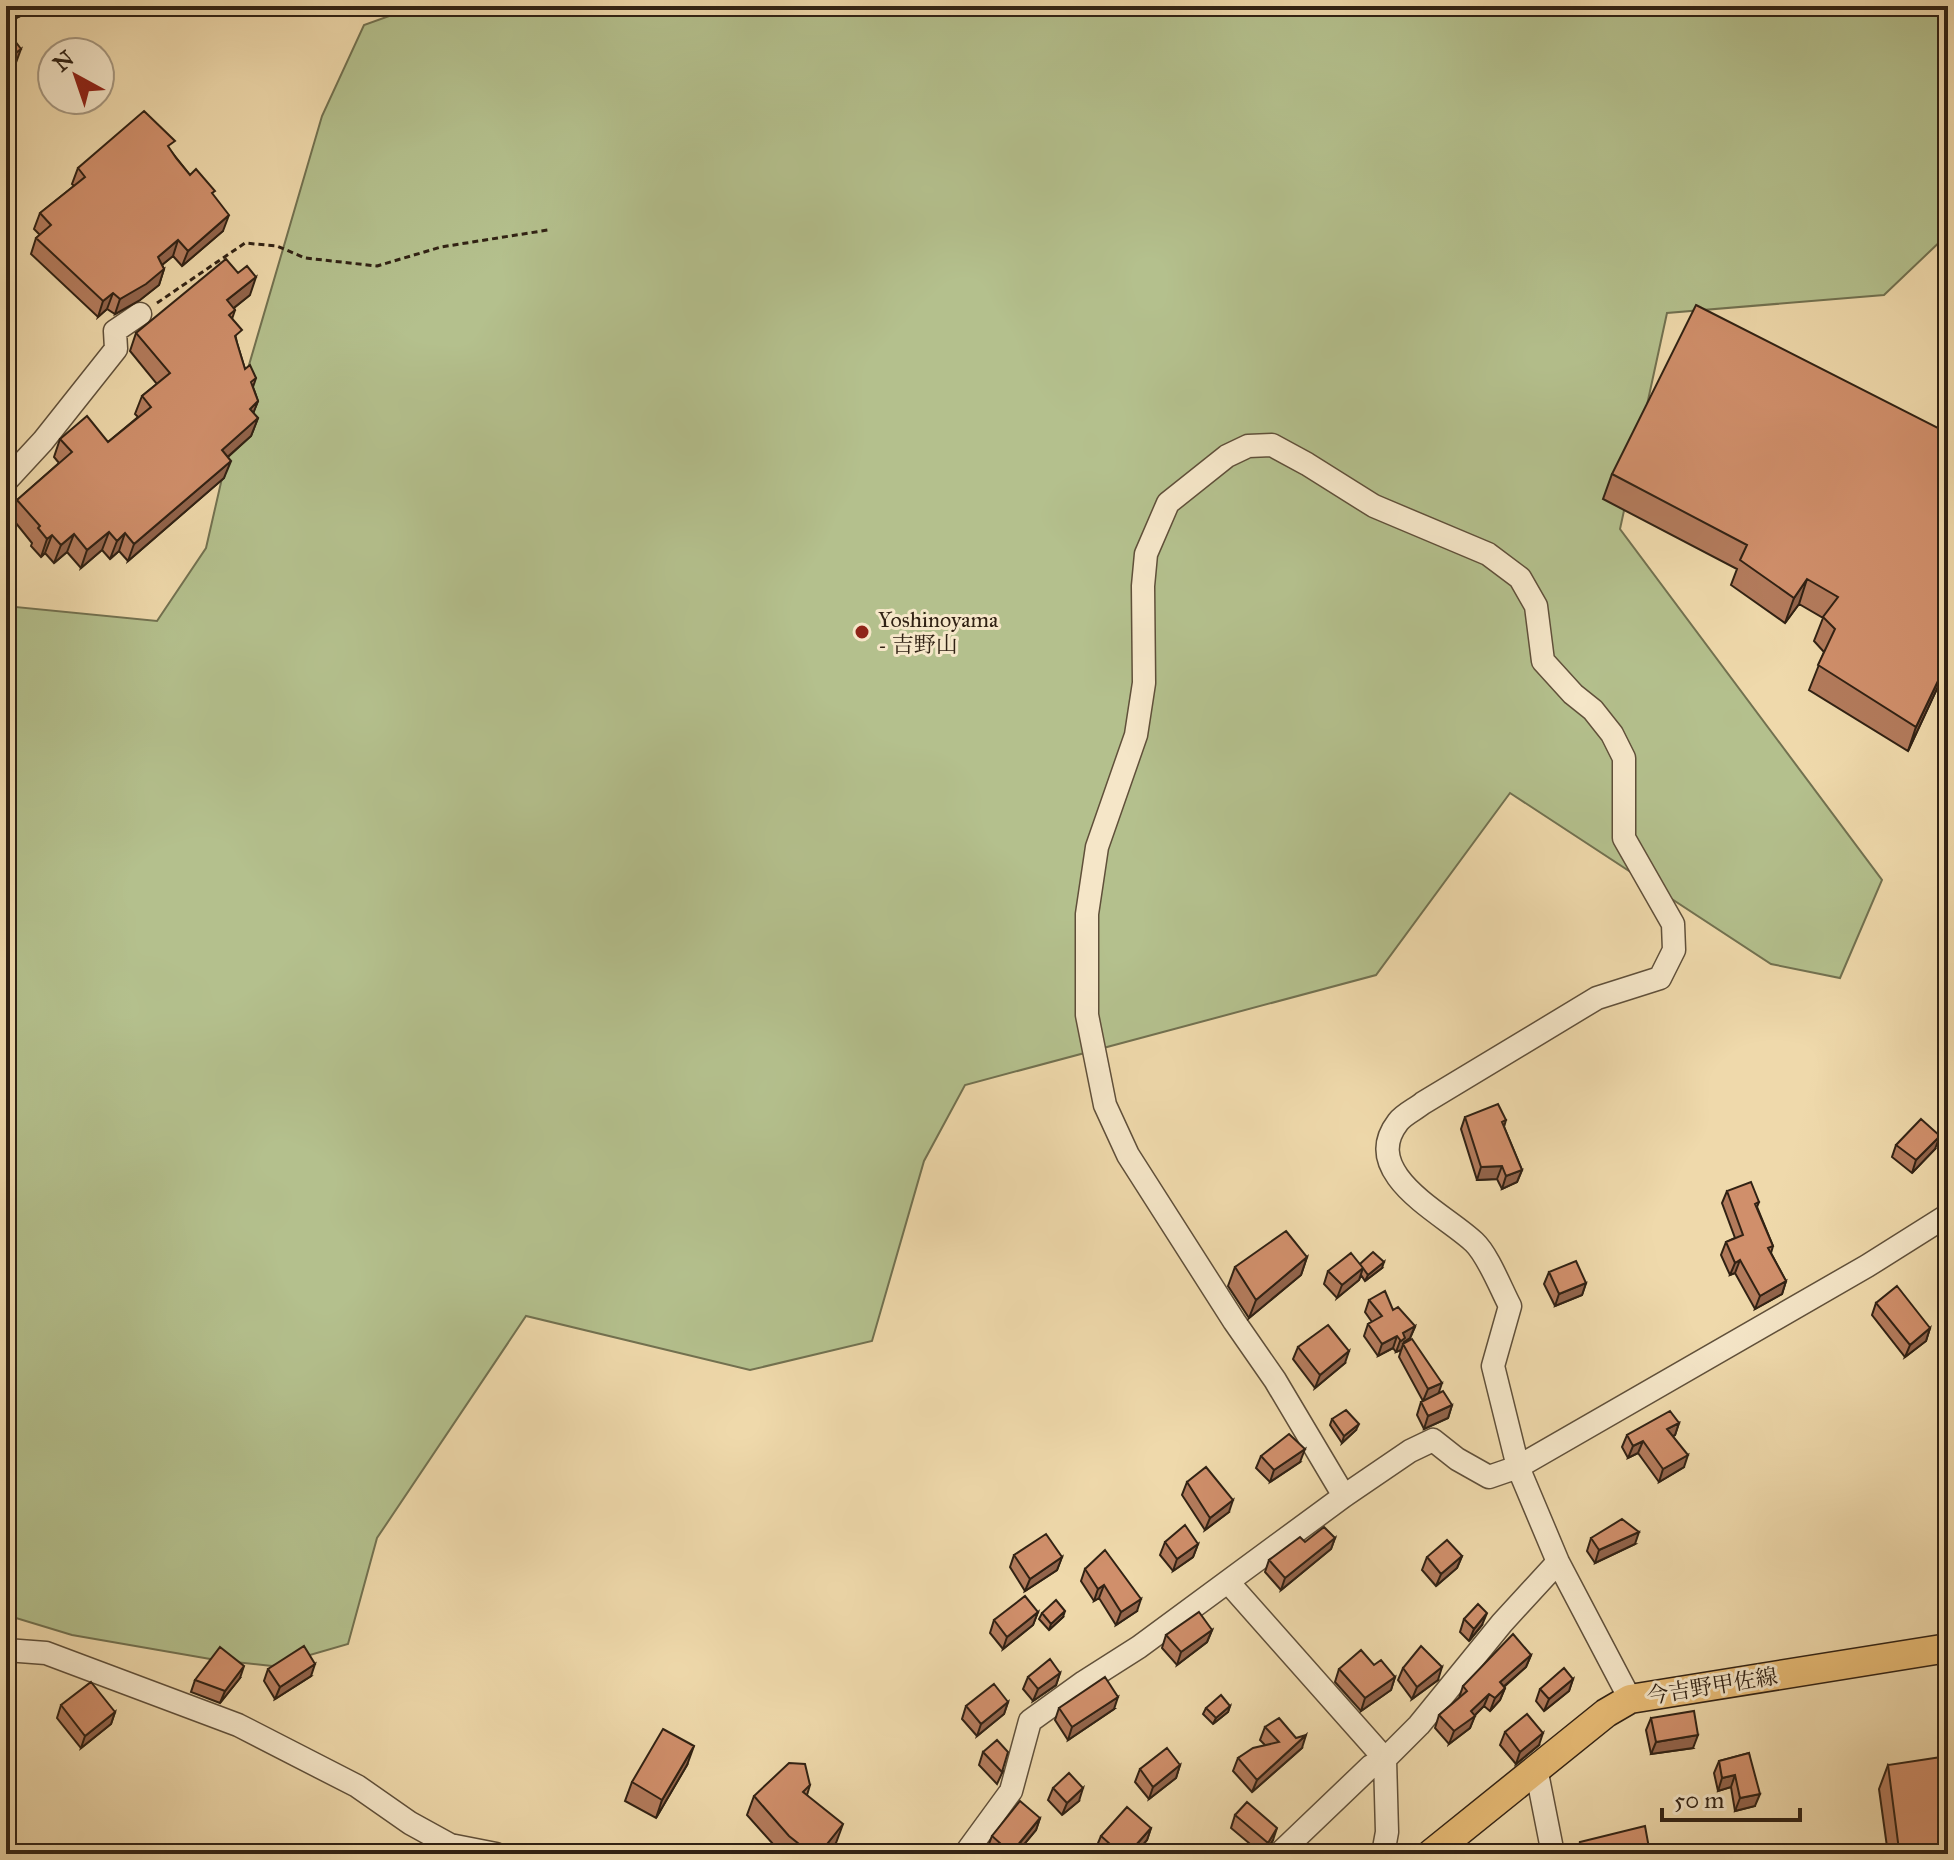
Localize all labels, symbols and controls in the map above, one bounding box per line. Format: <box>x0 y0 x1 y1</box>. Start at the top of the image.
north arrow <box>36 36 116 116</box>
text: N <box>48 45 80 77</box>
place label: Yoshinoyama - 吉野山 <box>878 606 999 658</box>
marker: Yoshinoyama - 吉野山 <box>853 623 871 641</box>
street label: 今吉野甲佐線 <box>1645 1662 1779 1710</box>
scale bar <box>1662 1772 1800 1822</box>
text: 50 m <box>1674 1785 1724 1815</box>

